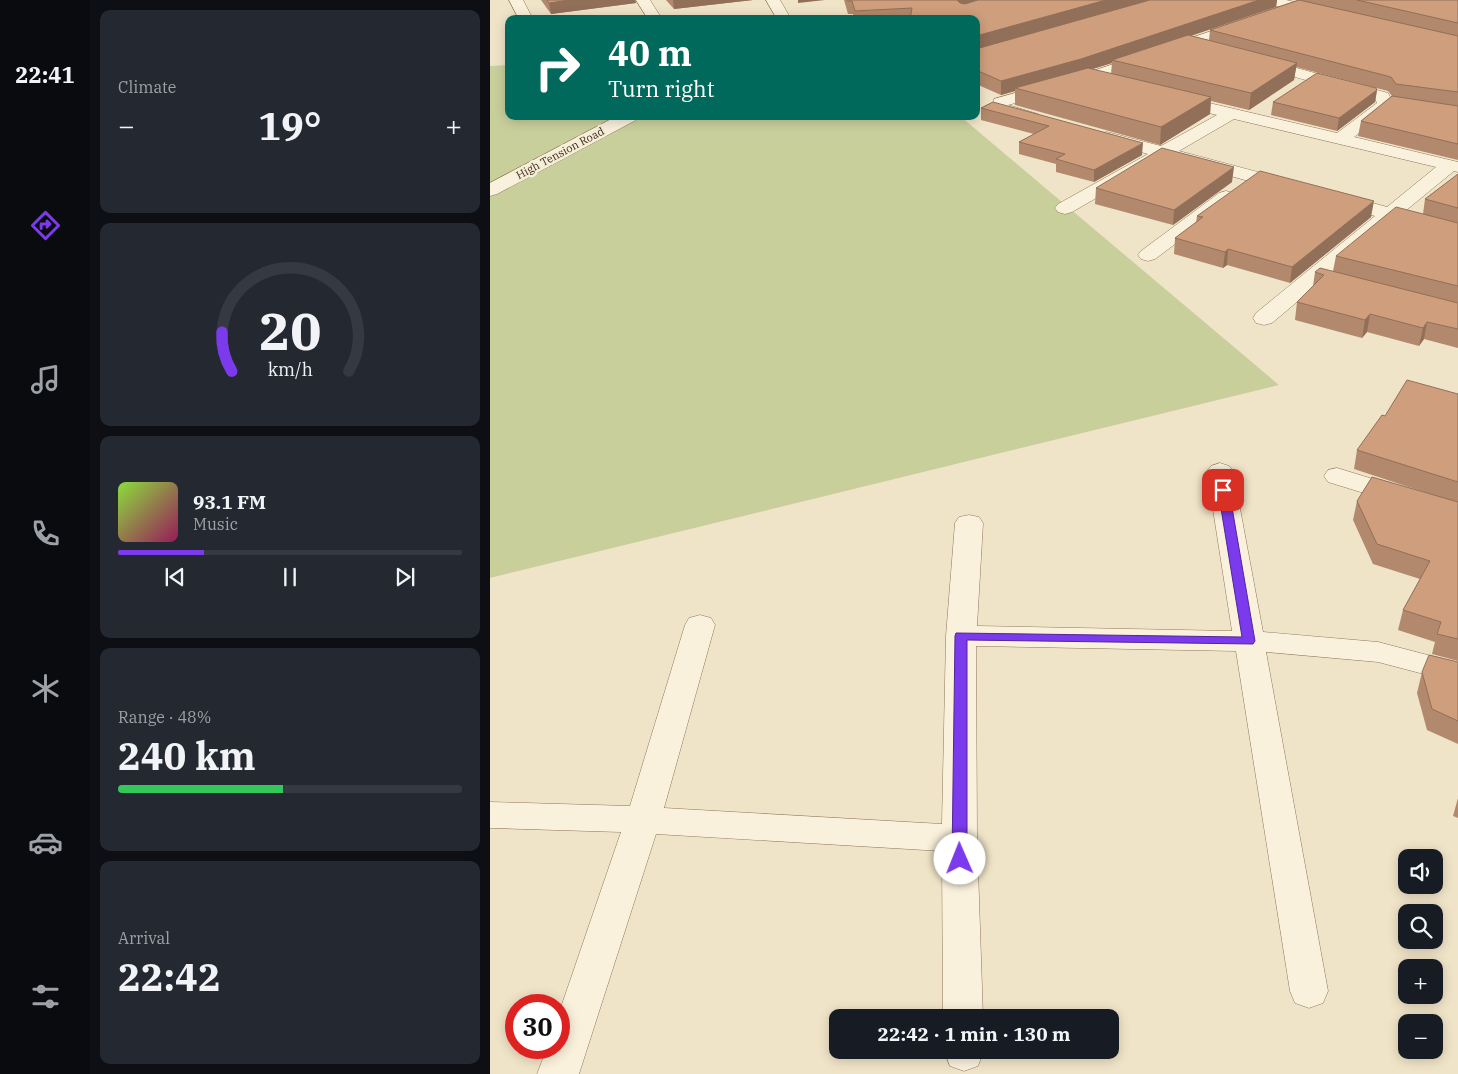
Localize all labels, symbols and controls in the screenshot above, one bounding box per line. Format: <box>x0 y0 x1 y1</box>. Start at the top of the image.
text: 40 m <box>608 30 692 76</box>
icon: right <box>525 35 590 100</box>
text: 22:41 <box>15 60 75 89</box>
text: Turn right <box>608 74 715 103</box>
text: Climate <box>118 77 176 97</box>
text: 19° <box>258 101 322 150</box>
text: − <box>118 107 135 144</box>
text: + <box>445 107 462 144</box>
street label: High Tension Road <box>513 124 607 182</box>
icon: directions <box>28 208 63 243</box>
text: 20 <box>259 297 321 364</box>
text: km/h <box>267 358 313 381</box>
icon: music <box>28 362 63 397</box>
pin <box>1202 469 1244 511</box>
icon: arrive <box>1209 476 1237 504</box>
text: 93.1 FM <box>193 490 266 514</box>
text: Music <box>193 514 238 534</box>
icon: phone <box>28 516 63 551</box>
icon: previous <box>161 563 189 591</box>
icon: pause <box>276 563 304 591</box>
icon: next <box>391 563 419 591</box>
icon: climate <box>28 671 63 706</box>
text: Range · 48% <box>118 707 211 727</box>
text: 240 km <box>118 731 256 780</box>
icon: car <box>28 825 63 860</box>
position arrow <box>933 832 985 884</box>
map controls <box>1398 849 1443 1059</box>
button: sound <box>1398 849 1443 894</box>
button: search <box>1398 904 1443 949</box>
text: Arrival <box>118 928 170 948</box>
text: 22:42 <box>118 952 221 1001</box>
button: + <box>1398 959 1443 1004</box>
icon: filters <box>28 979 63 1014</box>
speed limit sign: 30 <box>505 994 570 1059</box>
button: − <box>1398 1014 1443 1059</box>
text: 22:42 · 1 min · 130 m <box>878 1022 1070 1046</box>

